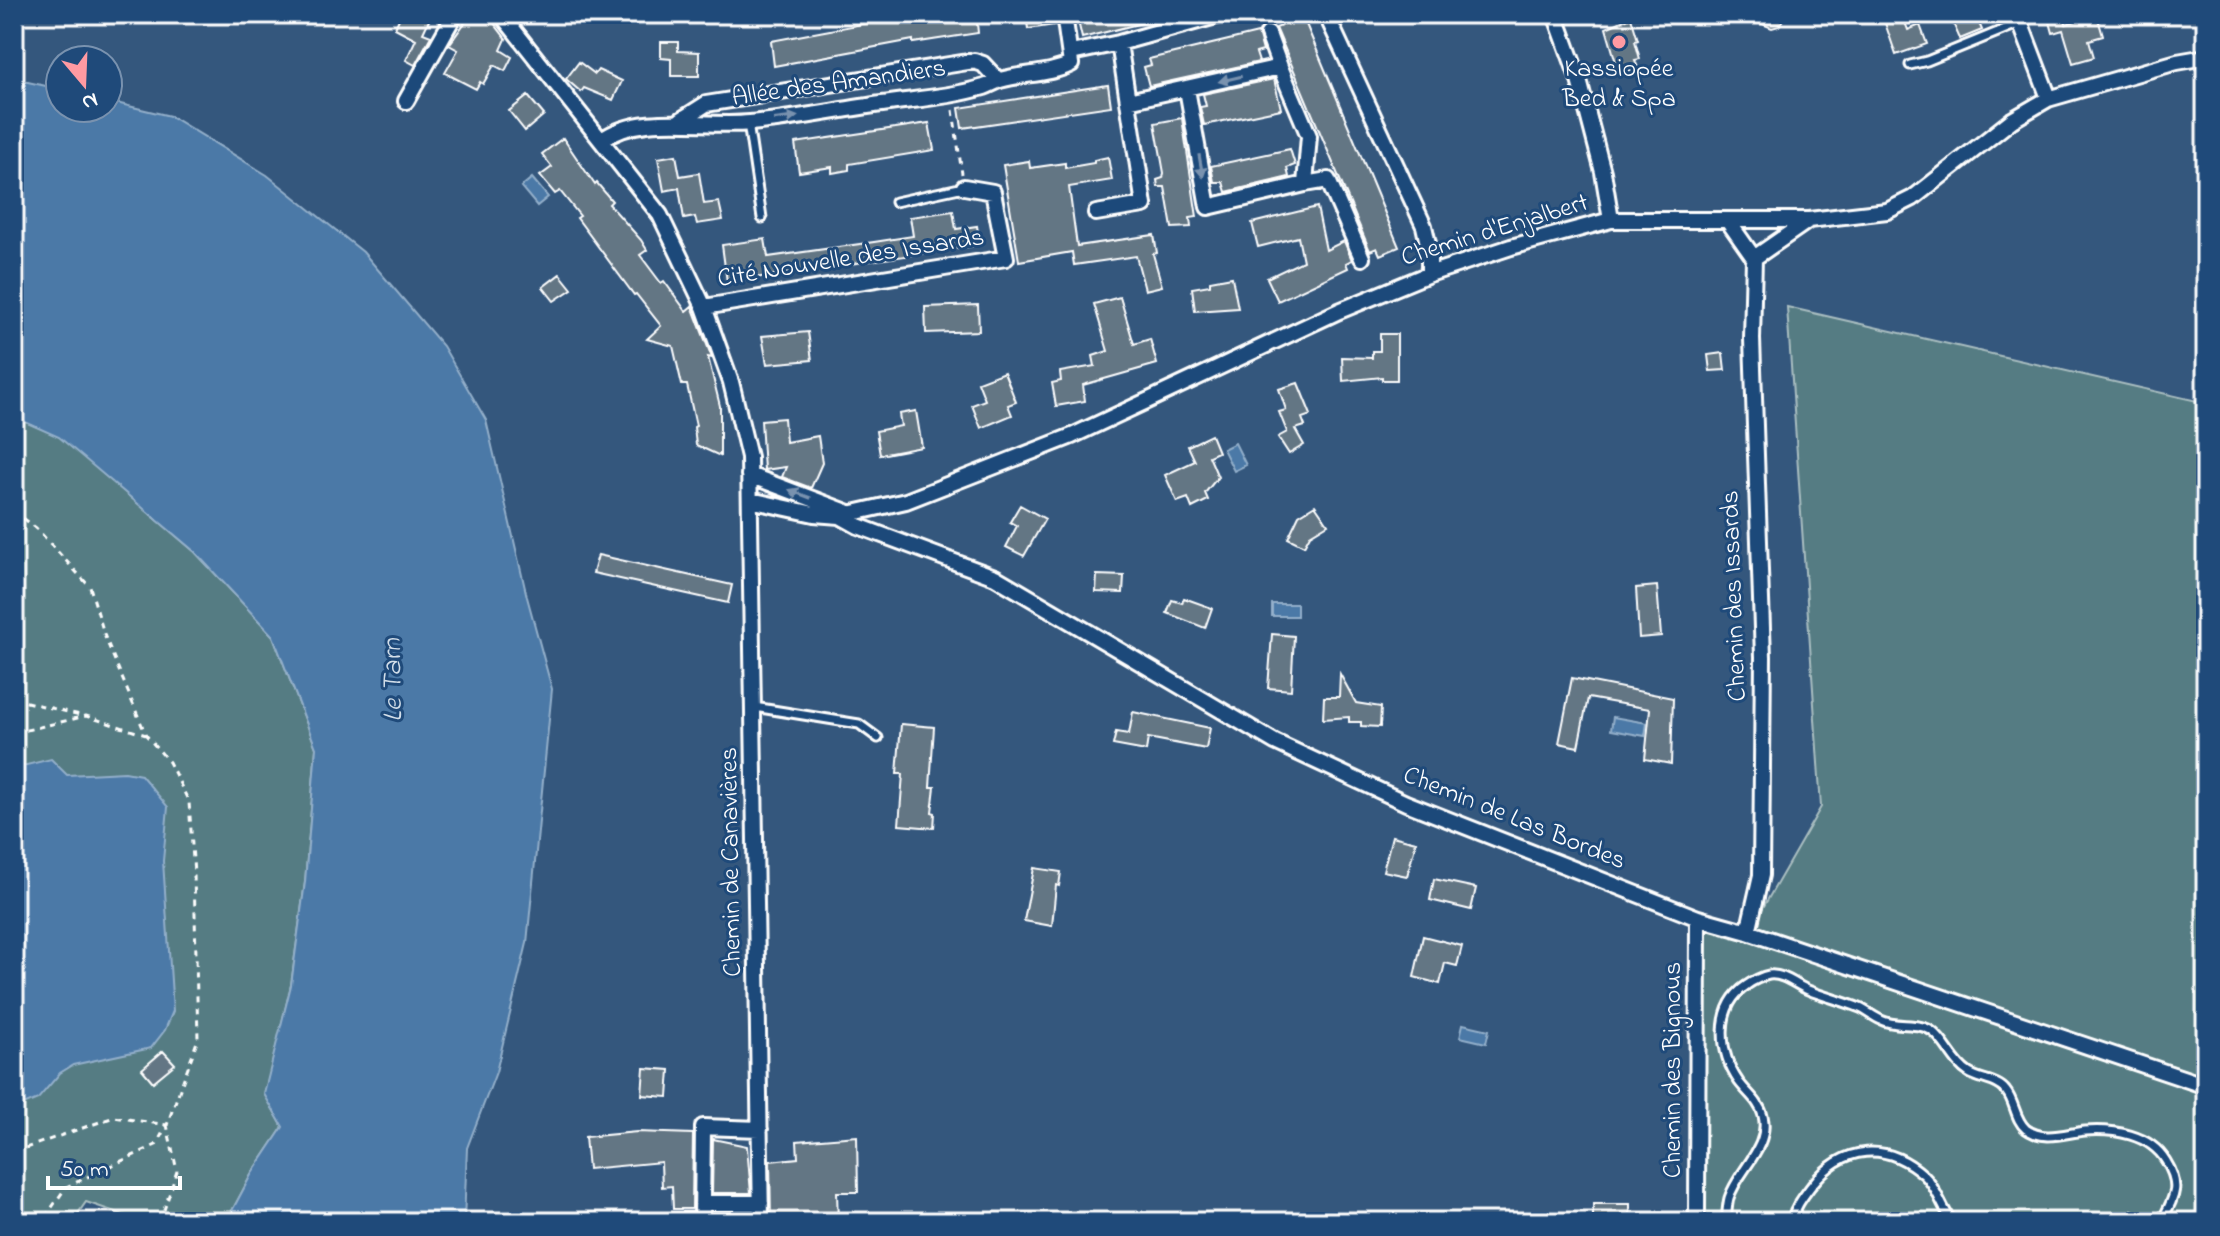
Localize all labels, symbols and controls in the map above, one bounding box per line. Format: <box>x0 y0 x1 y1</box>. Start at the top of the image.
marker: Kassiopée Bed & Spa <box>1610 33 1628 51</box>
north arrow <box>44 44 124 124</box>
street label: Allée des Amandiers <box>729 50 949 118</box>
place label: Kassiopée Bed & Spa <box>1561 51 1676 119</box>
one-way arrow <box>1217 73 1242 86</box>
text: N <box>77 83 102 118</box>
one-way arrow <box>774 111 799 124</box>
one-way arrow <box>1195 154 1207 179</box>
street label: Chemin d'Enjalbert <box>1397 184 1594 278</box>
street label: Cité Nouvelle des Issards <box>715 219 987 299</box>
one-way arrow <box>788 487 812 500</box>
street label: Chemin des Issards <box>1712 490 1758 702</box>
water label: Le Tarn <box>373 637 415 722</box>
street label: Chemin de Canavières <box>711 747 753 977</box>
street label: Chemin de Las Bordes <box>1397 757 1631 881</box>
street label: Chemin des Bignous <box>1655 962 1693 1178</box>
scale bar <box>48 1140 180 1190</box>
text: 50 m <box>60 1153 109 1188</box>

